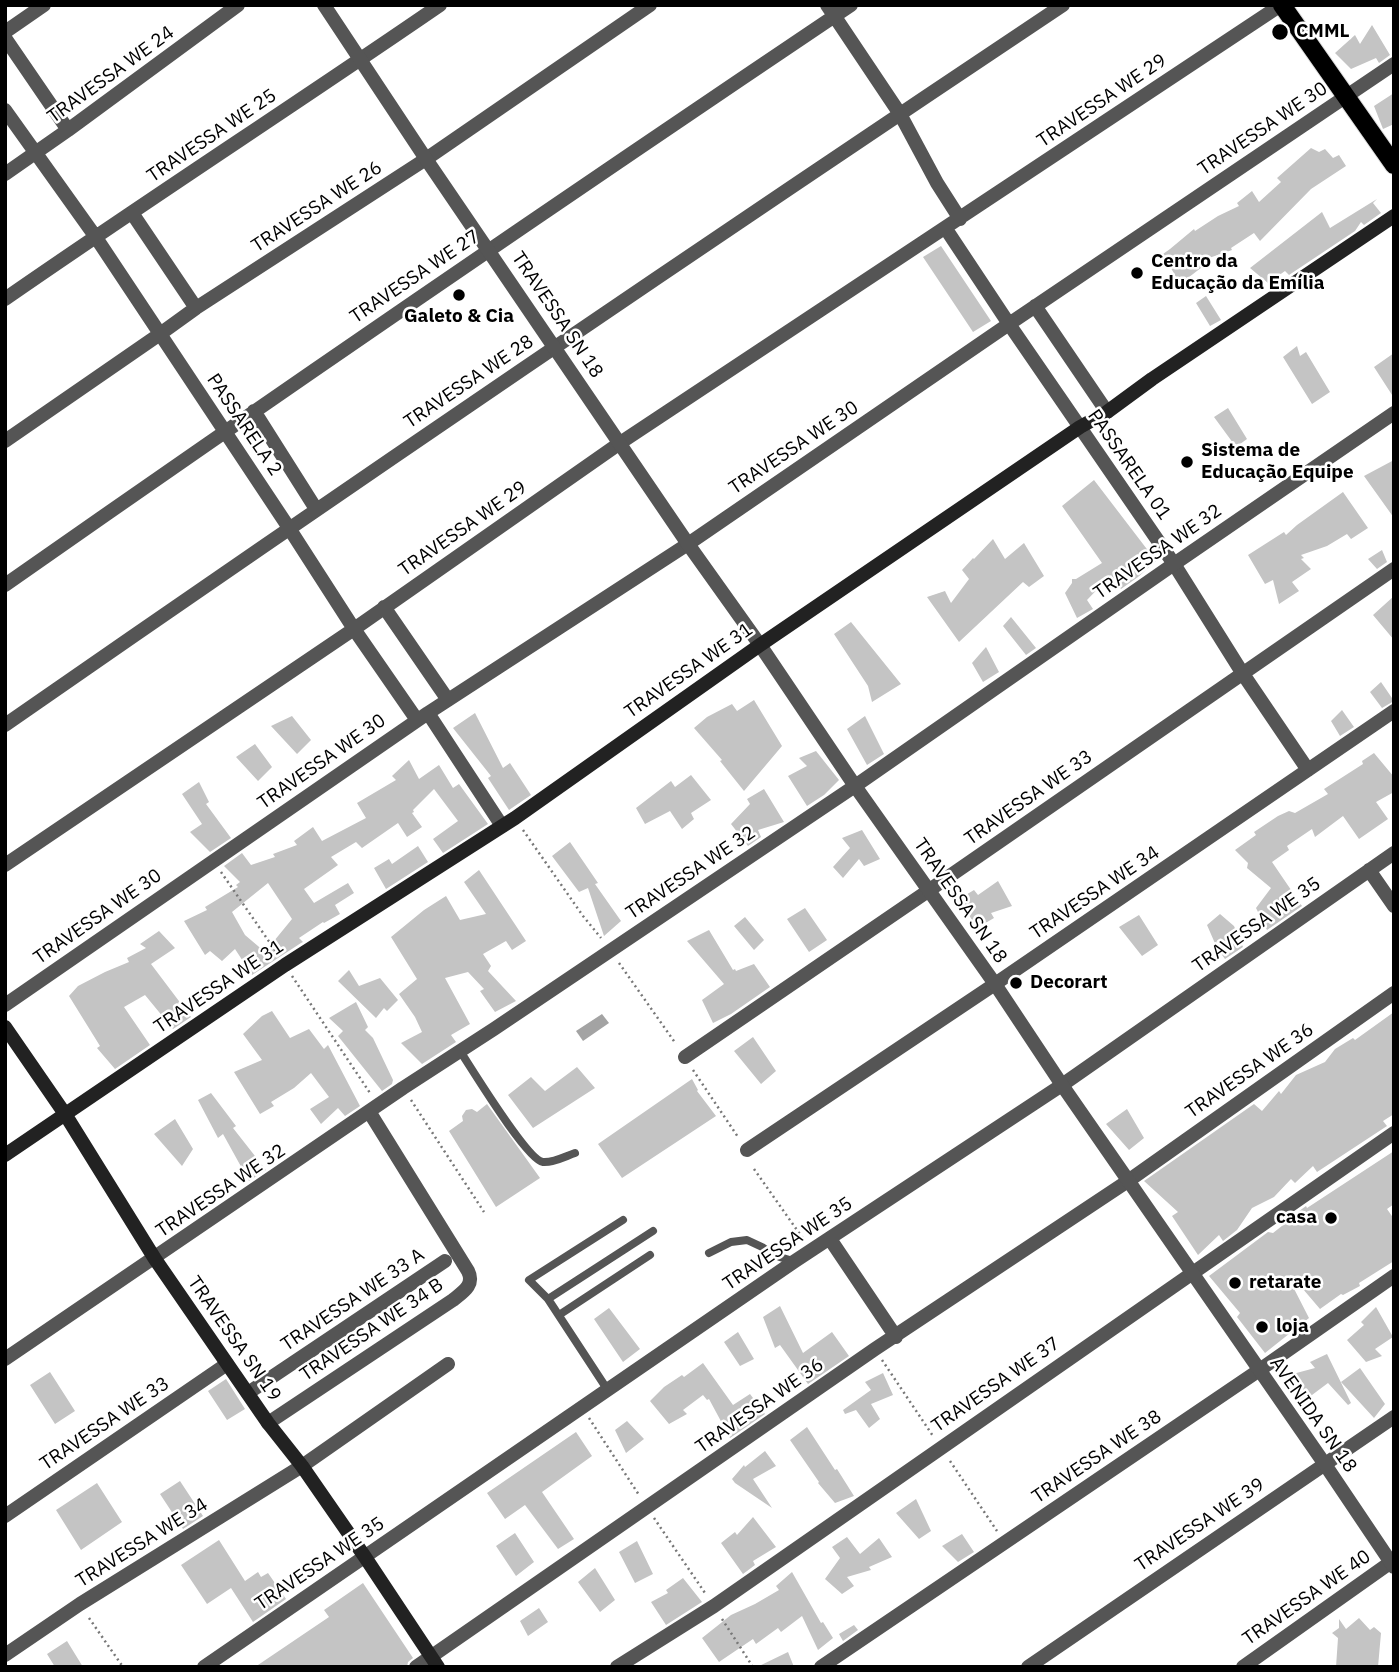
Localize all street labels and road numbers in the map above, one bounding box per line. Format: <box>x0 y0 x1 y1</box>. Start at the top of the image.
street label: TRAVESSA WE 24 <box>43 21 179 129</box>
street label: TRAVESSA WE 29 <box>1033 49 1171 153</box>
street label: TRAVESSA WE 30 <box>1194 77 1332 181</box>
street label: TRAVESSA WE 25 <box>143 84 281 188</box>
street label: TRAVESSA WE 26 <box>248 156 386 258</box>
street label: TRAVESSA WE 27 <box>346 225 484 329</box>
street label: TRAVESSA SN 18 <box>506 248 608 382</box>
street label: TRAVESSA WE 28 <box>400 330 538 434</box>
street label: PASSARELA 2 <box>202 370 286 480</box>
street label: TRAVESSA WE 30 <box>725 396 863 500</box>
street label: PASSARELA 01 <box>1083 405 1175 525</box>
street label: TRAVESSA WE 29 <box>395 476 531 582</box>
street label: TRAVESSA WE 32 <box>1090 499 1226 605</box>
street label: TRAVESSA WE 31 <box>621 618 757 724</box>
street label: TRAVESSA WE 30 <box>254 709 390 815</box>
street label: TRAVESSA WE 33 <box>961 745 1097 851</box>
street label: TRAVESSA WE 32 <box>622 821 760 925</box>
street label: TRAVESSA SN 18 <box>908 834 1012 968</box>
street label: TRAVESSA WE 34 <box>1026 841 1164 945</box>
street label: TRAVESSA WE 30 <box>30 864 166 970</box>
street label: TRAVESSA WE 35 <box>1189 872 1325 978</box>
street label: TRAVESSA WE 31 <box>150 935 288 1039</box>
street label: TRAVESSA WE 36 <box>1182 1018 1318 1124</box>
street label: TRAVESSA WE 32 <box>152 1139 290 1243</box>
street label: TRAVESSA WE 35 <box>719 1192 857 1296</box>
street label: TRAVESSA WE 33 A <box>277 1244 429 1356</box>
street label: TRAVESSA SN 19 <box>182 1272 286 1406</box>
street label: TRAVESSA WE 34 B <box>296 1274 448 1386</box>
street label: TRAVESSA WE 37 <box>928 1332 1064 1438</box>
street label: TRAVESSA WE 36 <box>692 1353 828 1459</box>
street label: AVENIDA SN 18 <box>1265 1353 1361 1477</box>
street label: TRAVESSA WE 33 <box>36 1372 174 1476</box>
street label: TRAVESSA WE 38 <box>1028 1405 1166 1509</box>
street label: TRAVESSA WE 39 <box>1131 1473 1269 1577</box>
street label: TRAVESSA WE 34 <box>72 1493 212 1593</box>
street label: TRAVESSA WE 35 <box>251 1512 389 1616</box>
street label: TRAVESSA WE 40 <box>1239 1545 1375 1651</box>

